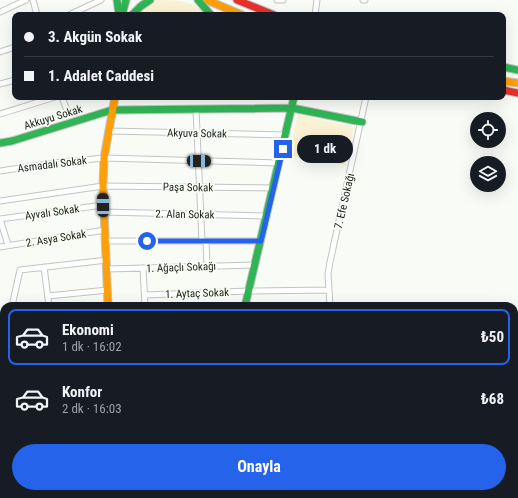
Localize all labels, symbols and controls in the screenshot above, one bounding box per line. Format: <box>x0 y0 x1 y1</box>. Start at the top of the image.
text: 3. Akgün Sokak <box>48 28 142 46</box>
text: 1. Adalet Caddesi <box>48 67 154 85</box>
street label: Akkuyu Sokak <box>22 102 84 133</box>
map controls <box>470 112 506 192</box>
button: locate <box>470 112 506 148</box>
street label: Akyuva Sokak <box>167 126 227 141</box>
callout: 1 dk <box>297 135 353 163</box>
route end <box>274 140 292 158</box>
text: 1 dk <box>314 141 336 156</box>
street label: Asmadalı Sokak <box>17 154 87 175</box>
car <box>187 155 211 167</box>
button: layers <box>470 156 506 192</box>
street label: 7. Efe Sokağı <box>332 172 357 230</box>
street label: Paşa Sokak <box>163 181 213 194</box>
car <box>97 193 109 217</box>
street label: Ayvalı Sokak <box>24 202 80 223</box>
street label: 2. Alan Sokak <box>155 207 215 222</box>
street label: 2. Asya Sokak <box>25 227 87 250</box>
route start <box>138 232 156 250</box>
street label: 1. Ağaçlı Sokağı <box>146 260 216 275</box>
street label: 1. Aytaç Sokak <box>165 286 229 301</box>
icon: car <box>14 319 50 355</box>
text: Ekonomi <box>62 321 114 339</box>
text: ₺50 <box>481 328 504 346</box>
text: 1 dk · 16:02 <box>62 339 122 354</box>
icon: car <box>14 381 50 417</box>
text: Konfor <box>62 383 102 401</box>
text: ₺68 <box>481 390 504 408</box>
text: 2 dk · 16:03 <box>62 401 122 416</box>
button: Onayla <box>12 444 506 490</box>

